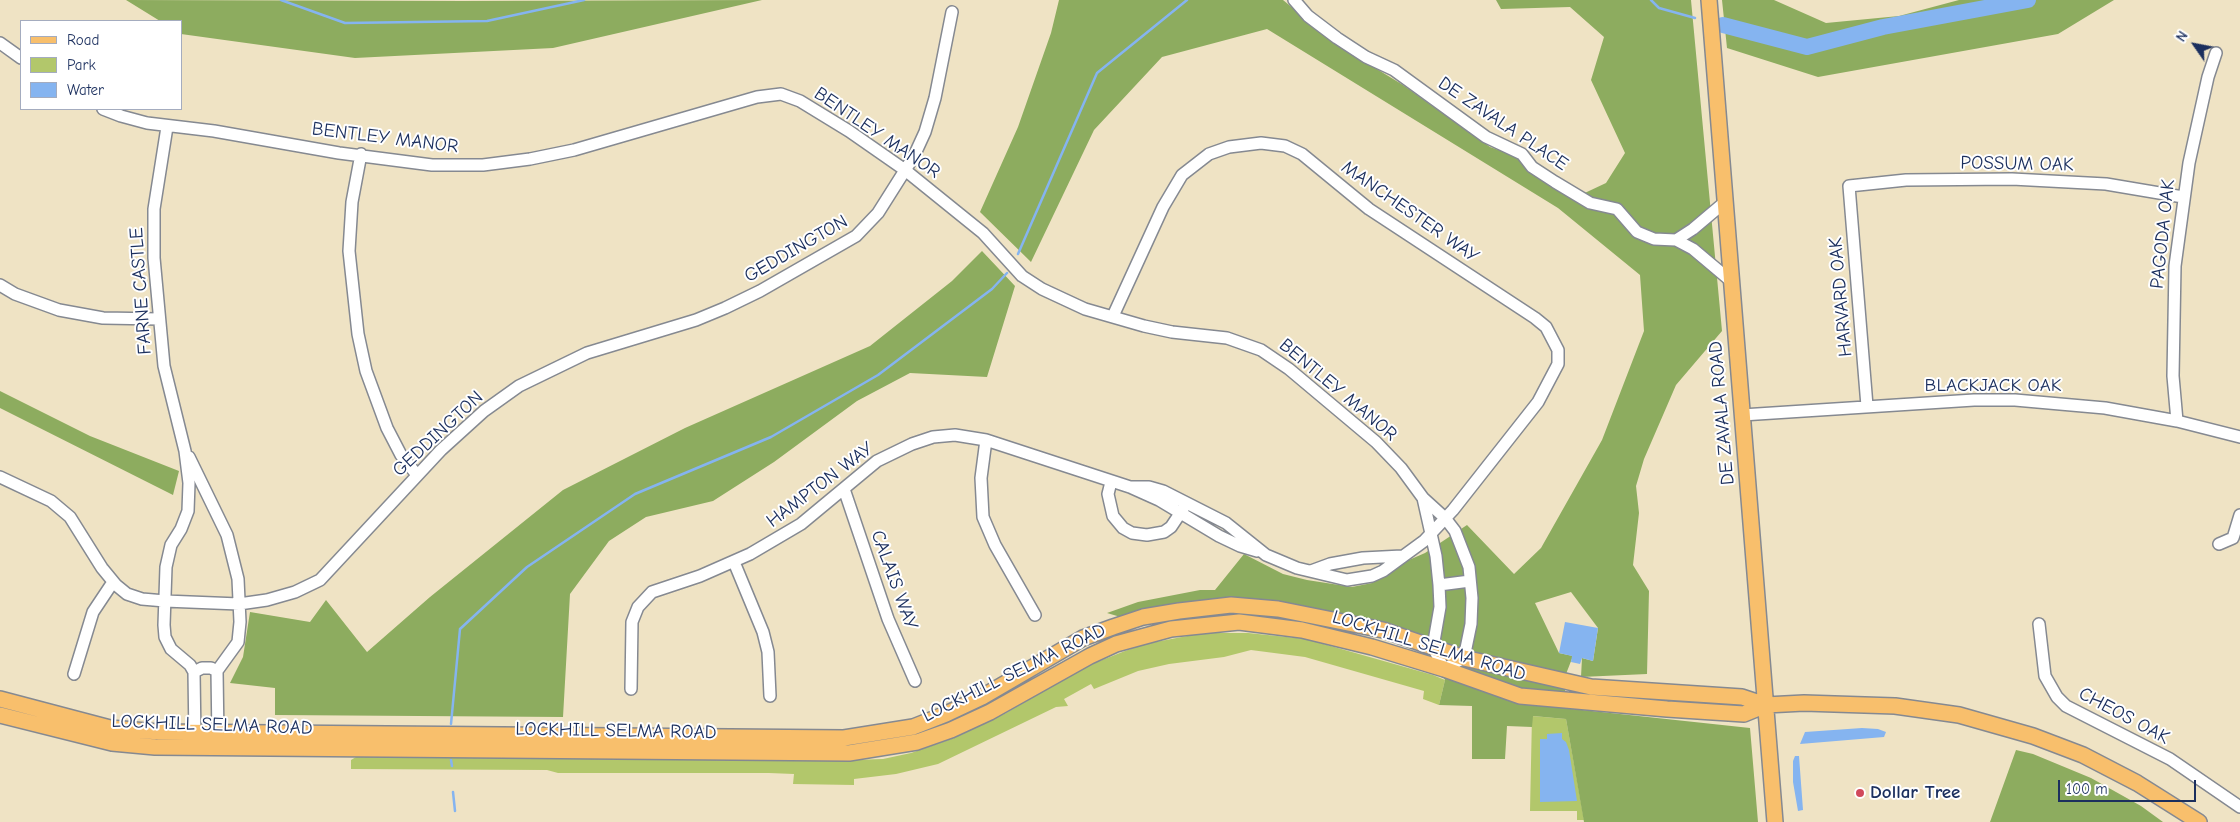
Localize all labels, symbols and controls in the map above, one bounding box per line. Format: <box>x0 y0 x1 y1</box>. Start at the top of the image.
legend <box>20 20 182 110</box>
north arrow <box>2170 20 2220 70</box>
text: N <box>2172 28 2192 45</box>
text: Road <box>67 31 99 49</box>
text: Park <box>67 56 96 74</box>
street label: DE ZAVALA PLACE <box>1434 72 1572 176</box>
text: Water <box>67 81 104 99</box>
street label: BENTLEY MANOR <box>810 82 944 184</box>
street label: BENTLEY MANOR <box>311 118 459 158</box>
street label: POSSUM OAK <box>1960 152 2074 176</box>
street label: MANCHESTER WAY <box>1337 156 1483 268</box>
street label: PAGODA OAK <box>2146 178 2180 290</box>
street label: GEDDINGTON <box>740 210 852 288</box>
street label: FARNE CASTLE <box>125 227 157 355</box>
street label: HARVARD OAK <box>1824 236 1858 358</box>
street label: BENTLEY MANOR <box>1274 334 1402 446</box>
street label: DE ZAVALA ROAD <box>1704 340 1740 486</box>
street label: BLACKJACK OAK <box>1925 375 2061 397</box>
street label: GEDDINGTON <box>388 386 488 482</box>
street label: HAMPTON WAY <box>762 437 878 533</box>
street label: CALAIS WAY <box>865 527 923 633</box>
street label: LOCKHILL SELMA ROAD <box>1329 606 1529 686</box>
street label: LOCKHILL SELMA ROAD <box>919 619 1109 727</box>
street label: CHEOS OAK <box>2075 683 2173 749</box>
street label: LOCKHILL SELMA ROAD <box>111 710 313 740</box>
street label: LOCKHILL SELMA ROAD <box>515 718 717 744</box>
scale bar <box>2060 770 2198 802</box>
text: 100 m <box>2066 780 2108 798</box>
place label: Dollar Tree <box>1870 782 1960 804</box>
marker: Dollar Tree <box>1854 787 1866 799</box>

